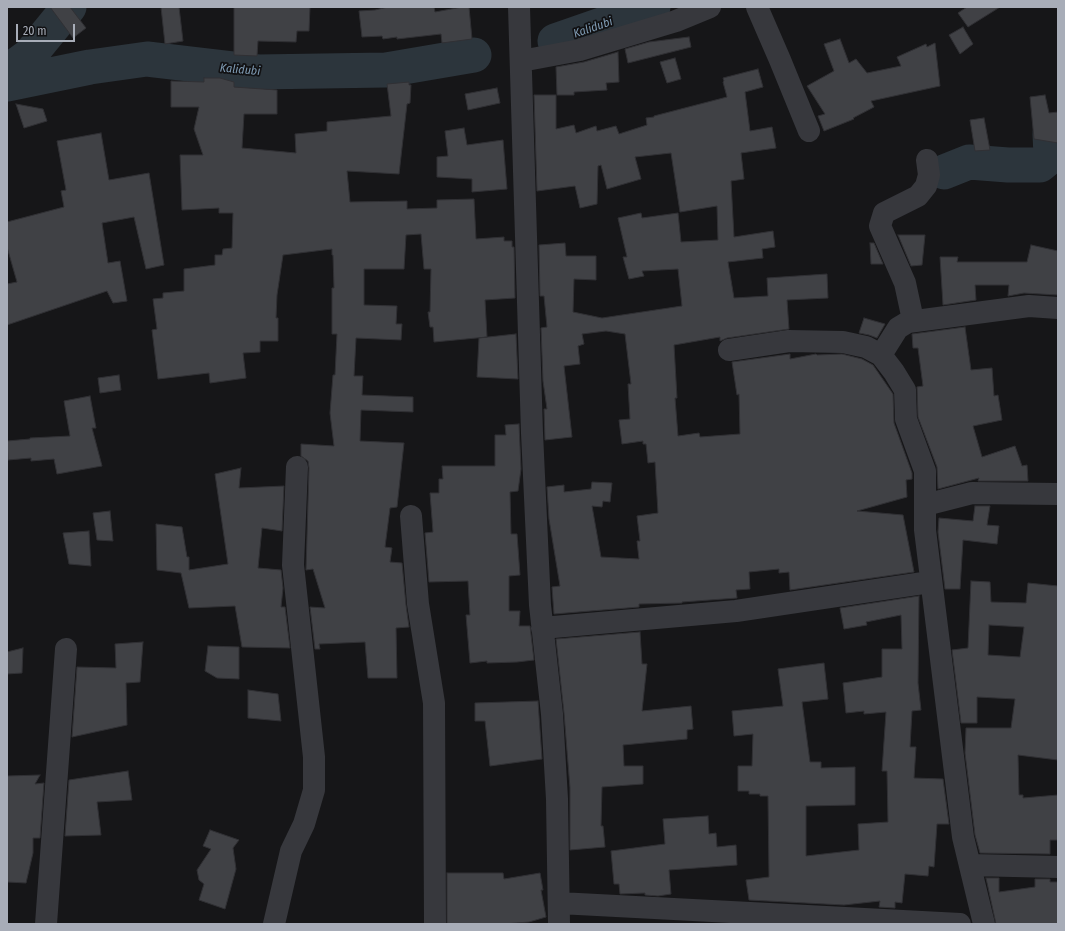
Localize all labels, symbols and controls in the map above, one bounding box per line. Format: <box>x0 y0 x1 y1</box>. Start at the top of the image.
water label: Kalidubi <box>571 15 615 41</box>
scale bar <box>18 16 77 42</box>
text: 20 m <box>23 24 47 38</box>
water label: Kalidubi <box>219 61 261 79</box>

